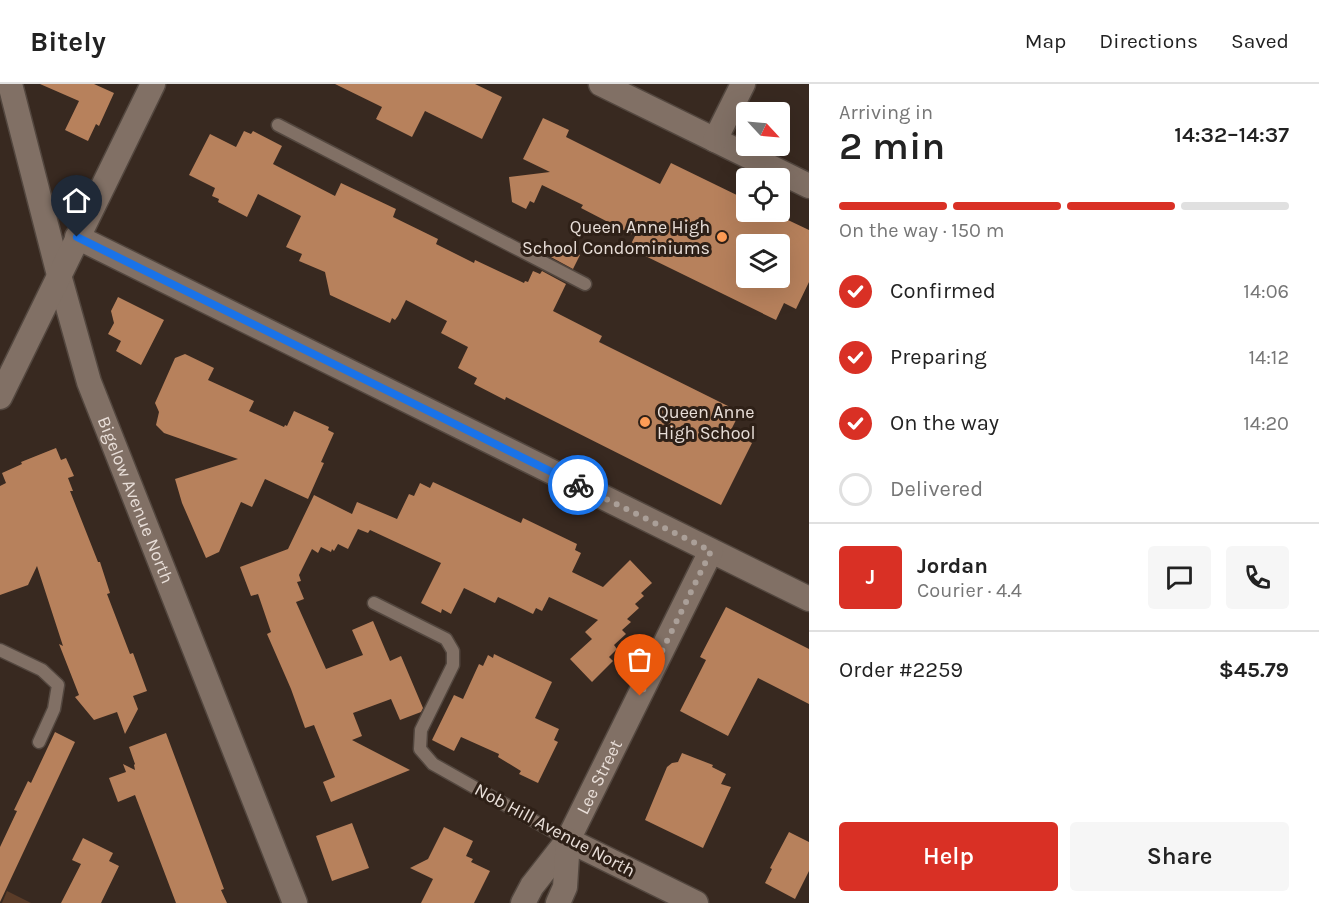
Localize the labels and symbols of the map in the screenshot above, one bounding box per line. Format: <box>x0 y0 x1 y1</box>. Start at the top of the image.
north arrow <box>736 102 790 156</box>
pin <box>51 175 102 237</box>
place label: Queen Anne High School Condominiums <box>522 216 710 259</box>
marker: Queen Anne High School Condominiums <box>715 230 729 244</box>
place label: Queen Anne High School <box>657 401 755 444</box>
street label: Bigelow Avenue North <box>93 413 179 587</box>
marker: Queen Anne High School <box>638 415 652 429</box>
courier <box>548 455 608 515</box>
pin <box>614 634 665 696</box>
street label: Lee Street <box>571 736 627 818</box>
street label: Nob Hill Avenue North <box>471 778 639 882</box>

